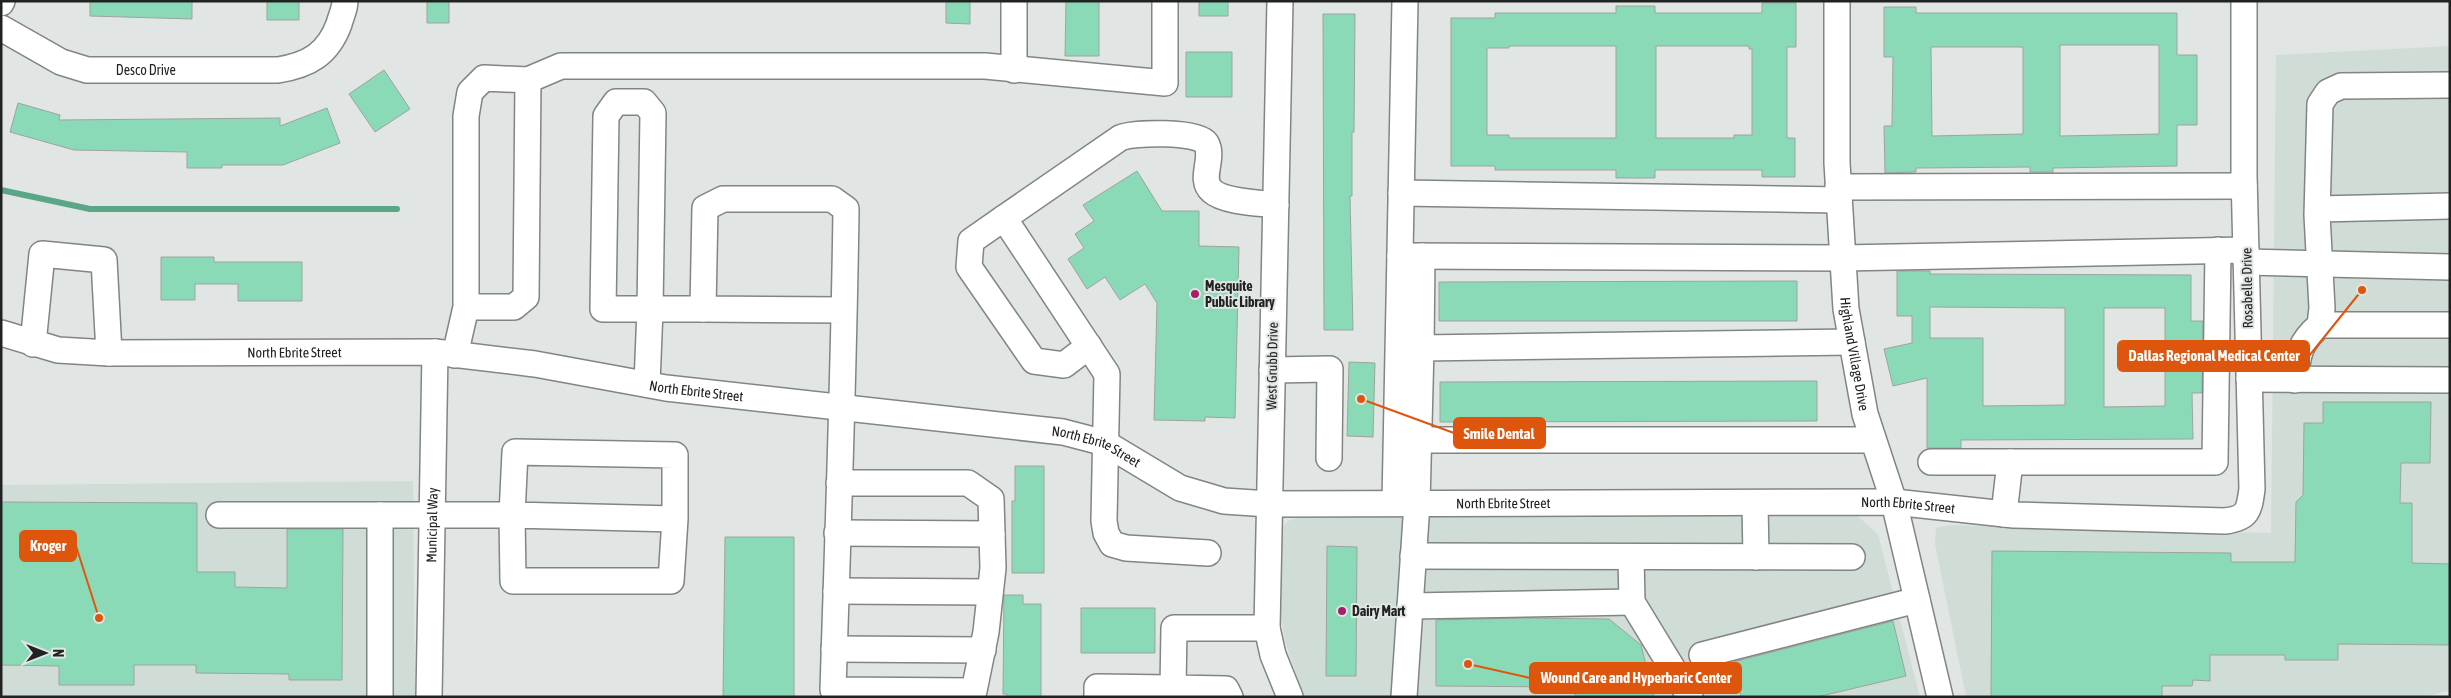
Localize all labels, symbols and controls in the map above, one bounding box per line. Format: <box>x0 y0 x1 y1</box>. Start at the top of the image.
street label: Desco Drive <box>116 62 176 78</box>
street label: Rosabelle Drive <box>2238 247 2256 329</box>
place label: Mesquite Public Library <box>1205 278 1275 310</box>
marker: Mesquite Public Library <box>1189 288 1201 300</box>
street label: Highland Village Drive <box>1837 297 1872 412</box>
street label: West Grubb Drive <box>1263 322 1281 410</box>
callout: Dallas Regional Medical Center <box>2118 341 2309 371</box>
street label: North Ebrite Street <box>247 344 342 361</box>
text: Dallas Regional Medical Center <box>2128 347 2300 364</box>
street label: North Ebrite Street <box>648 377 744 405</box>
callout: Smile Dental <box>1454 418 1545 448</box>
street label: North Ebrite Street <box>1051 423 1143 470</box>
text: Smile Dental <box>1464 425 1536 442</box>
street label: Municipal Way <box>423 487 441 563</box>
street label: North Ebrite Street <box>1861 494 1956 517</box>
street label: North Ebrite Street <box>1456 495 1551 511</box>
callout: Kroger <box>20 531 76 561</box>
text: Kroger <box>30 537 67 554</box>
place label: Dairy Mart <box>1352 603 1405 619</box>
marker: Dairy Mart <box>1336 605 1348 617</box>
north arrow <box>20 628 70 678</box>
text: N <box>50 649 66 657</box>
callout: Wound Care and Hyperbaric Center <box>1530 663 1741 693</box>
text: Wound Care and Hyperbaric Center <box>1540 669 1732 686</box>

